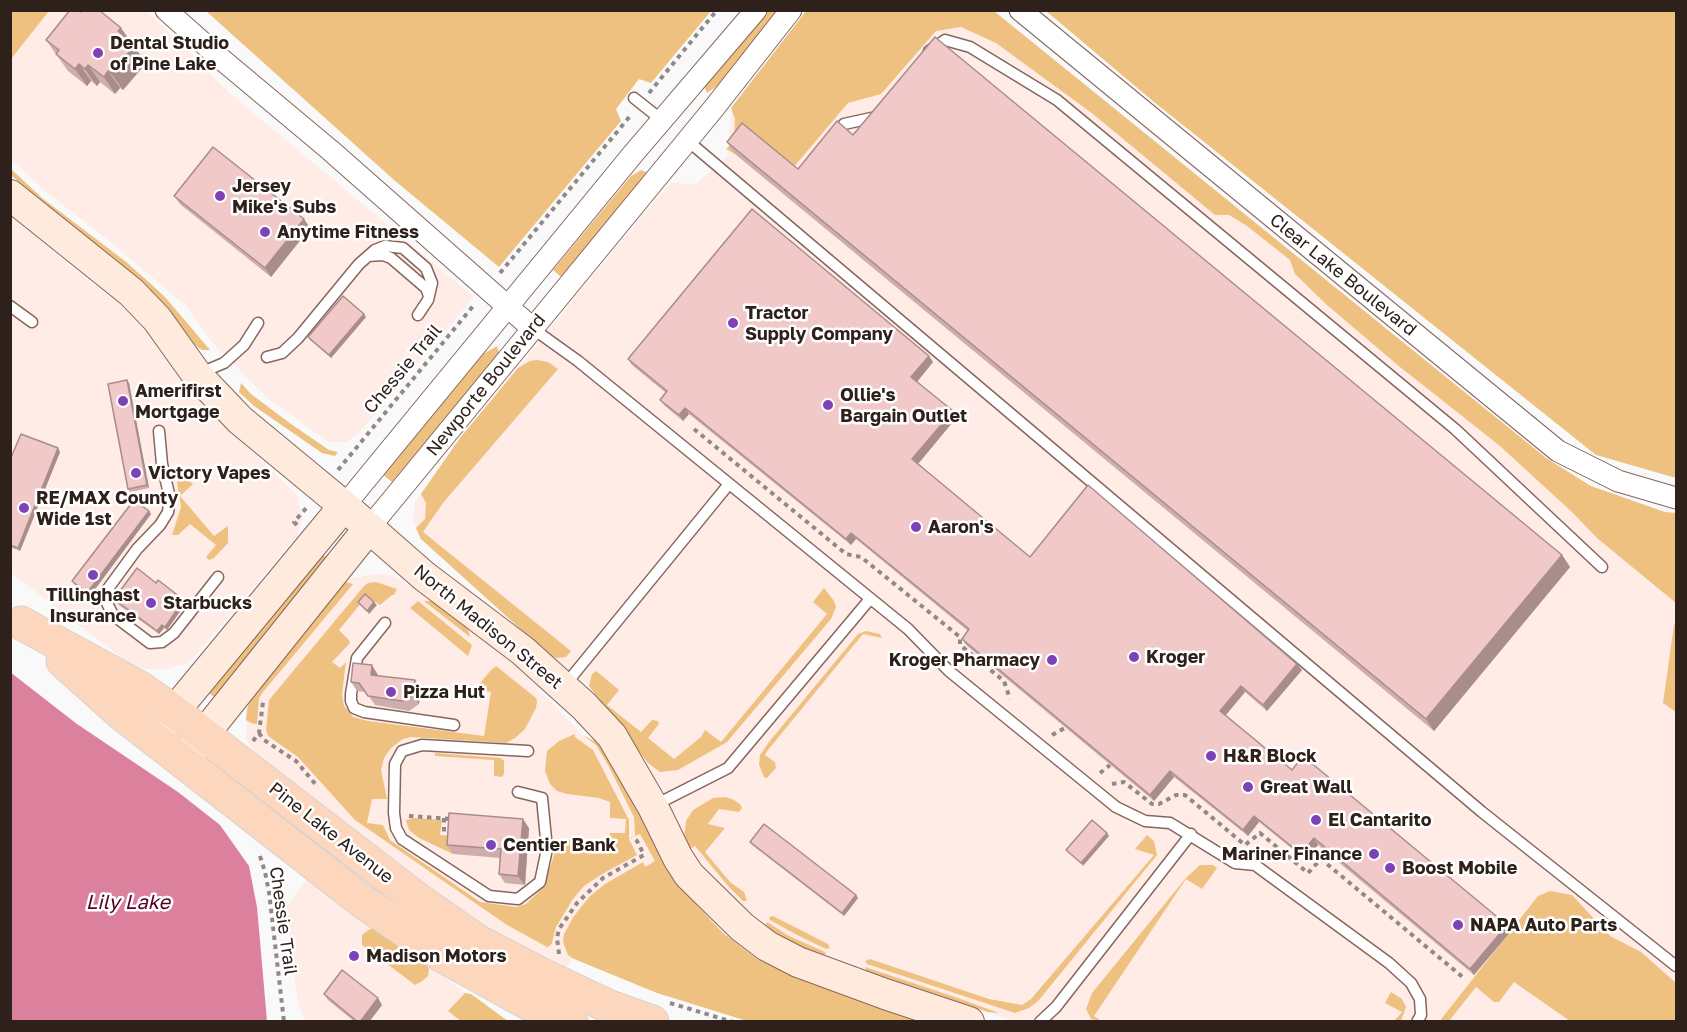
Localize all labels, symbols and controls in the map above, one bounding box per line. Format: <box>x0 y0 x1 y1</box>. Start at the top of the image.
place label: Dental Studio of Pine Lake <box>110 32 229 74</box>
marker: Dental Studio of Pine Lake <box>91 46 105 60</box>
place label: Jersey Mike's Subs <box>232 175 336 218</box>
marker: Jersey Mike's Subs <box>213 189 227 203</box>
street label: Clear Lake Boulevard <box>1265 209 1421 341</box>
place label: Anytime Fitness <box>277 221 419 243</box>
marker: Anytime Fitness <box>258 225 272 239</box>
place label: Tractor Supply Company <box>745 302 893 344</box>
street label: Newporte Boulevard <box>422 309 550 461</box>
marker: Tractor Supply Company <box>726 316 740 330</box>
street label: Chessie Trail <box>359 320 447 418</box>
place label: Amerifirst Mortgage <box>135 380 222 422</box>
place label: Ollie's Bargain Outlet <box>840 384 967 426</box>
marker: Amerifirst Mortgage <box>116 394 130 408</box>
marker: Ollie's Bargain Outlet <box>821 398 835 412</box>
place label: Victory Vapes <box>148 462 271 484</box>
marker: Victory Vapes <box>129 466 143 480</box>
place label: RE/MAX County Wide 1st <box>36 487 178 530</box>
marker: RE/MAX County Wide 1st <box>17 501 31 515</box>
place label: Aaron's <box>928 516 994 538</box>
marker: Aaron's <box>909 520 923 534</box>
street label: North Madison Street <box>409 560 567 694</box>
marker: Tillinghast Insurance <box>86 568 100 582</box>
place label: Tillinghast Insurance <box>46 584 140 626</box>
place label: Starbucks <box>163 592 252 614</box>
marker: Starbucks <box>144 596 158 610</box>
place label: Kroger <box>1146 646 1205 668</box>
place label: Kroger Pharmacy <box>889 649 1040 671</box>
marker: Kroger <box>1127 650 1141 664</box>
marker: Kroger Pharmacy <box>1045 653 1059 667</box>
place label: Pizza Hut <box>403 681 485 703</box>
marker: Pizza Hut <box>384 685 398 699</box>
place label: H&R Block <box>1223 745 1317 767</box>
marker: H&R Block <box>1204 749 1218 763</box>
place label: Great Wall <box>1260 776 1352 798</box>
street label: Pine Lake Avenue <box>265 778 397 888</box>
marker: Great Wall <box>1241 780 1255 794</box>
place label: El Cantarito <box>1328 809 1431 831</box>
marker: El Cantarito <box>1309 813 1323 827</box>
place label: Centier Bank <box>503 834 616 856</box>
marker: Centier Bank <box>484 838 498 852</box>
place label: Mariner Finance <box>1222 843 1362 865</box>
marker: Mariner Finance <box>1367 847 1381 861</box>
place label: Boost Mobile <box>1402 857 1517 879</box>
marker: Boost Mobile <box>1383 861 1397 875</box>
street label: Chessie Trail <box>265 865 301 977</box>
water label: Lily Lake <box>86 891 170 915</box>
place label: NAPA Auto Parts <box>1470 914 1617 936</box>
marker: NAPA Auto Parts <box>1451 918 1465 932</box>
place label: Madison Motors <box>366 945 507 967</box>
marker: Madison Motors <box>347 949 361 963</box>

